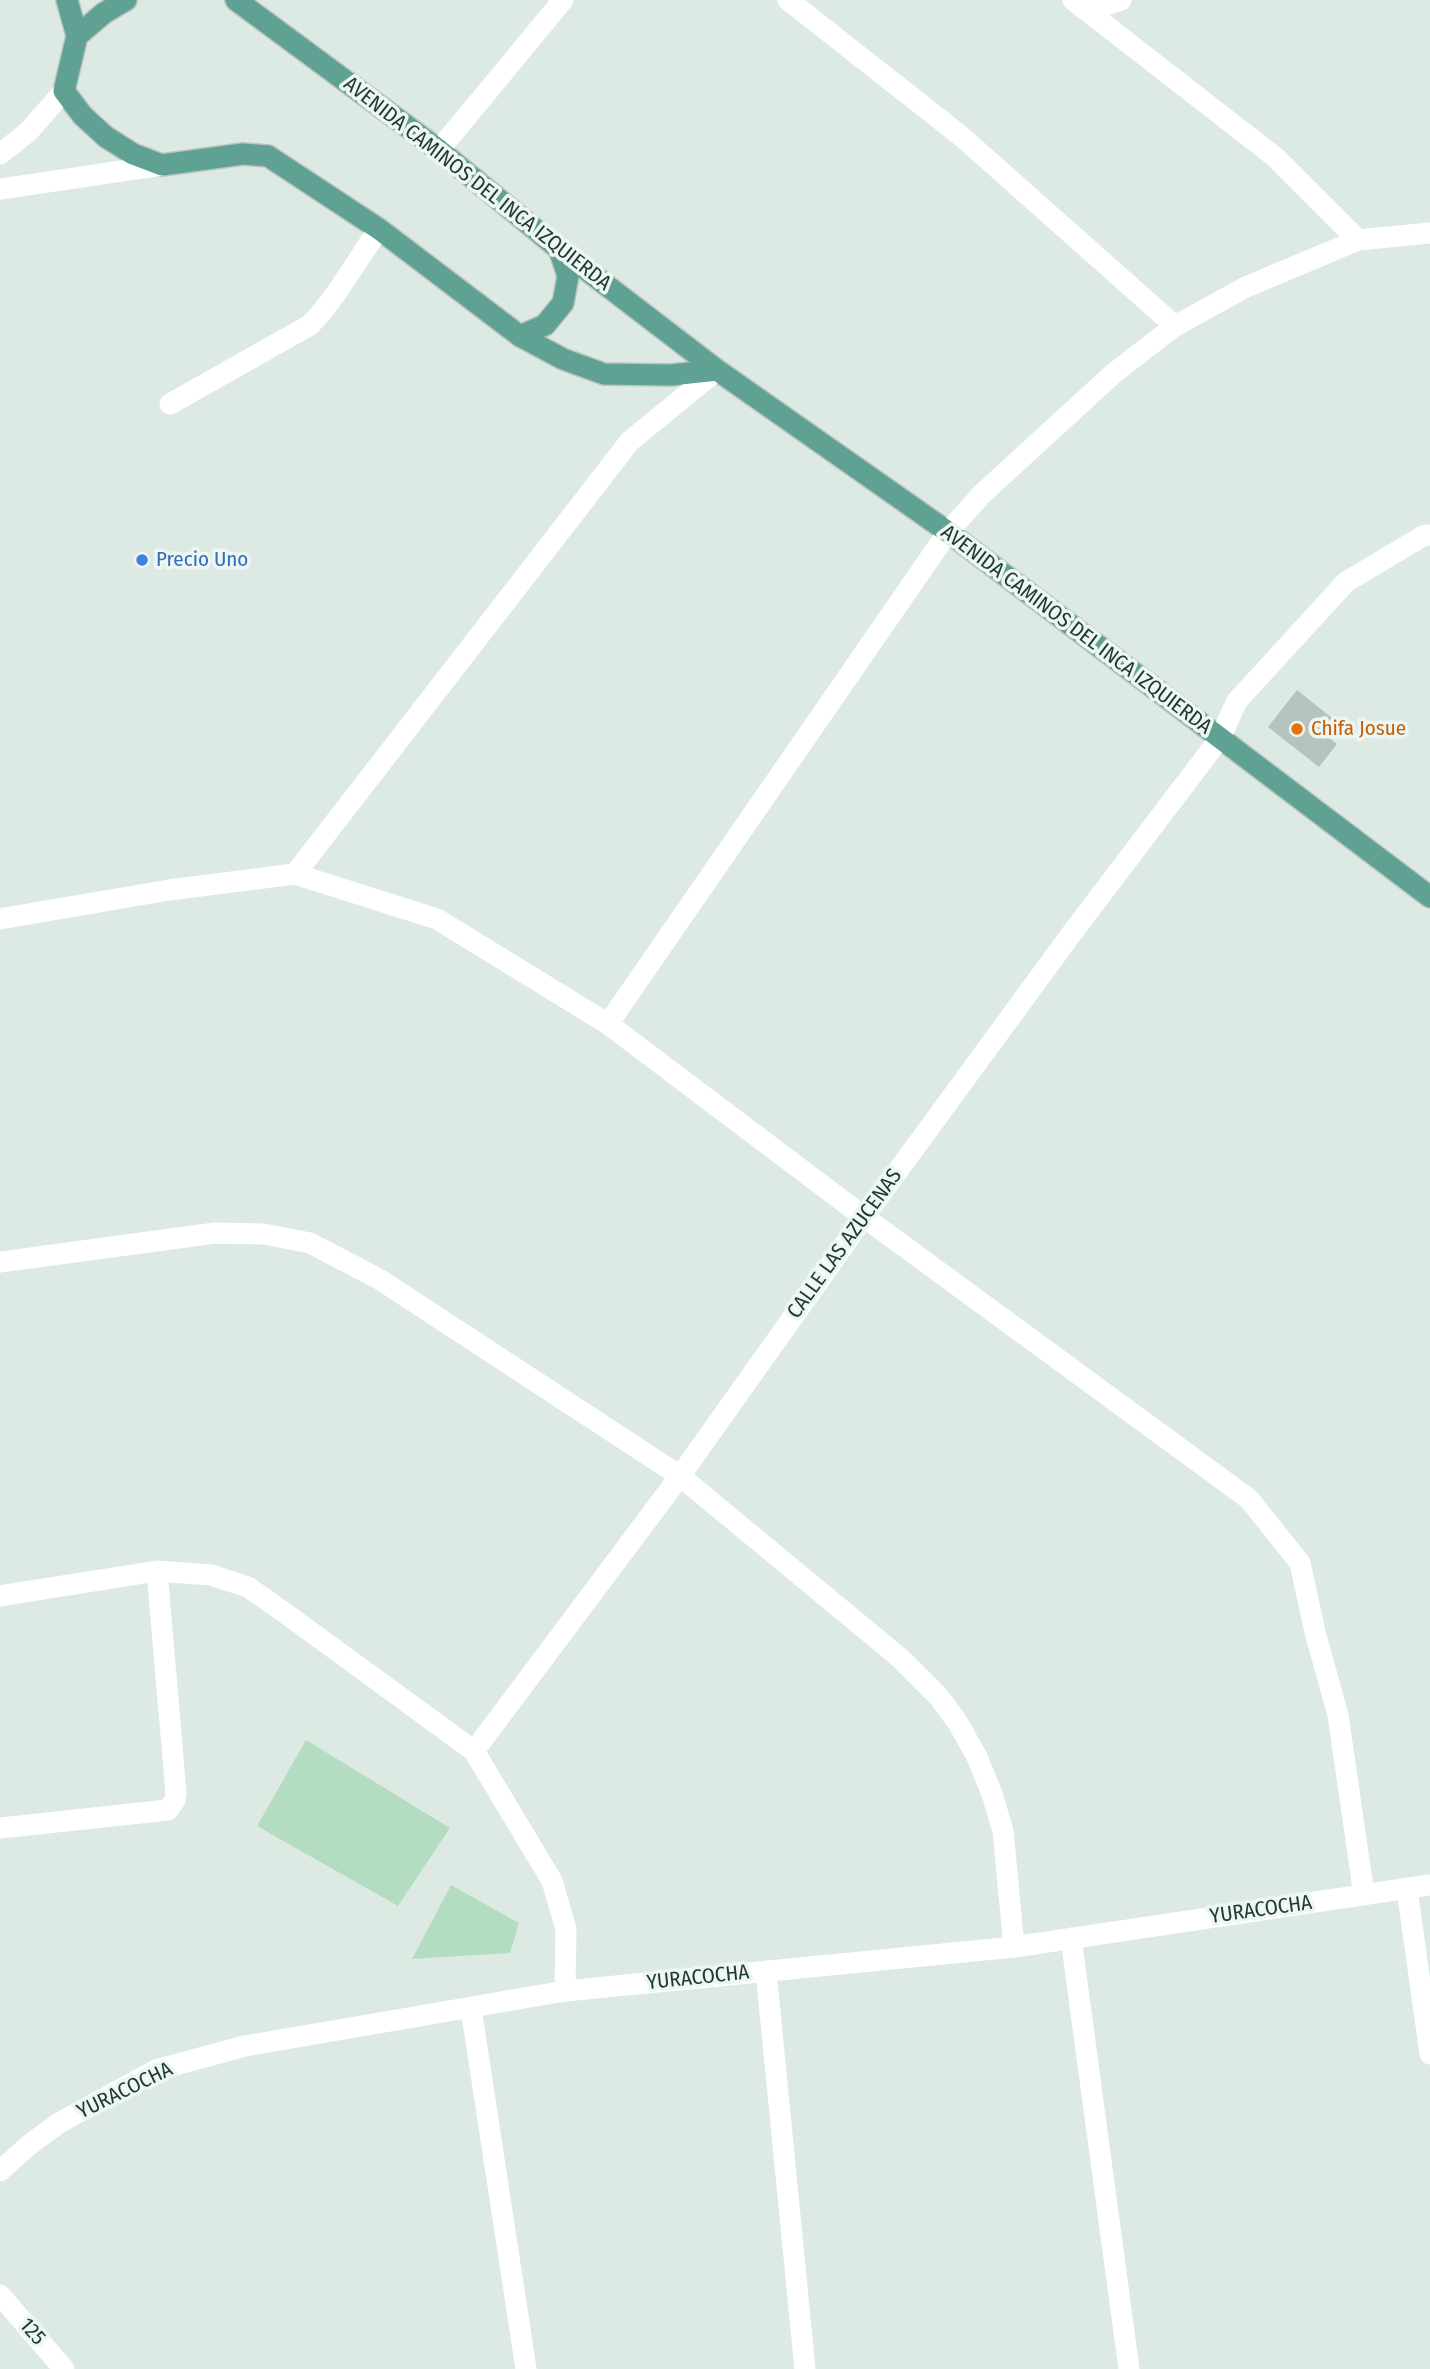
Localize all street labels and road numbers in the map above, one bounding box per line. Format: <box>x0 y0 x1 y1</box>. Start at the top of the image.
street label: AVENIDA CAMINOS DEL INCA IZQUIERDA <box>338 72 616 296</box>
street label: AVENIDA CAMINOS DEL INCA IZQUIERDA <box>936 520 1216 740</box>
street label: CALLE LAS AZUCENAS <box>782 1164 908 1324</box>
street label: YURACOCHA <box>1208 1890 1314 1930</box>
street label: YURACOCHA <box>645 1960 751 1996</box>
street label: YURACOCHA <box>73 2057 177 2125</box>
street label: 125 <box>14 2314 50 2350</box>

